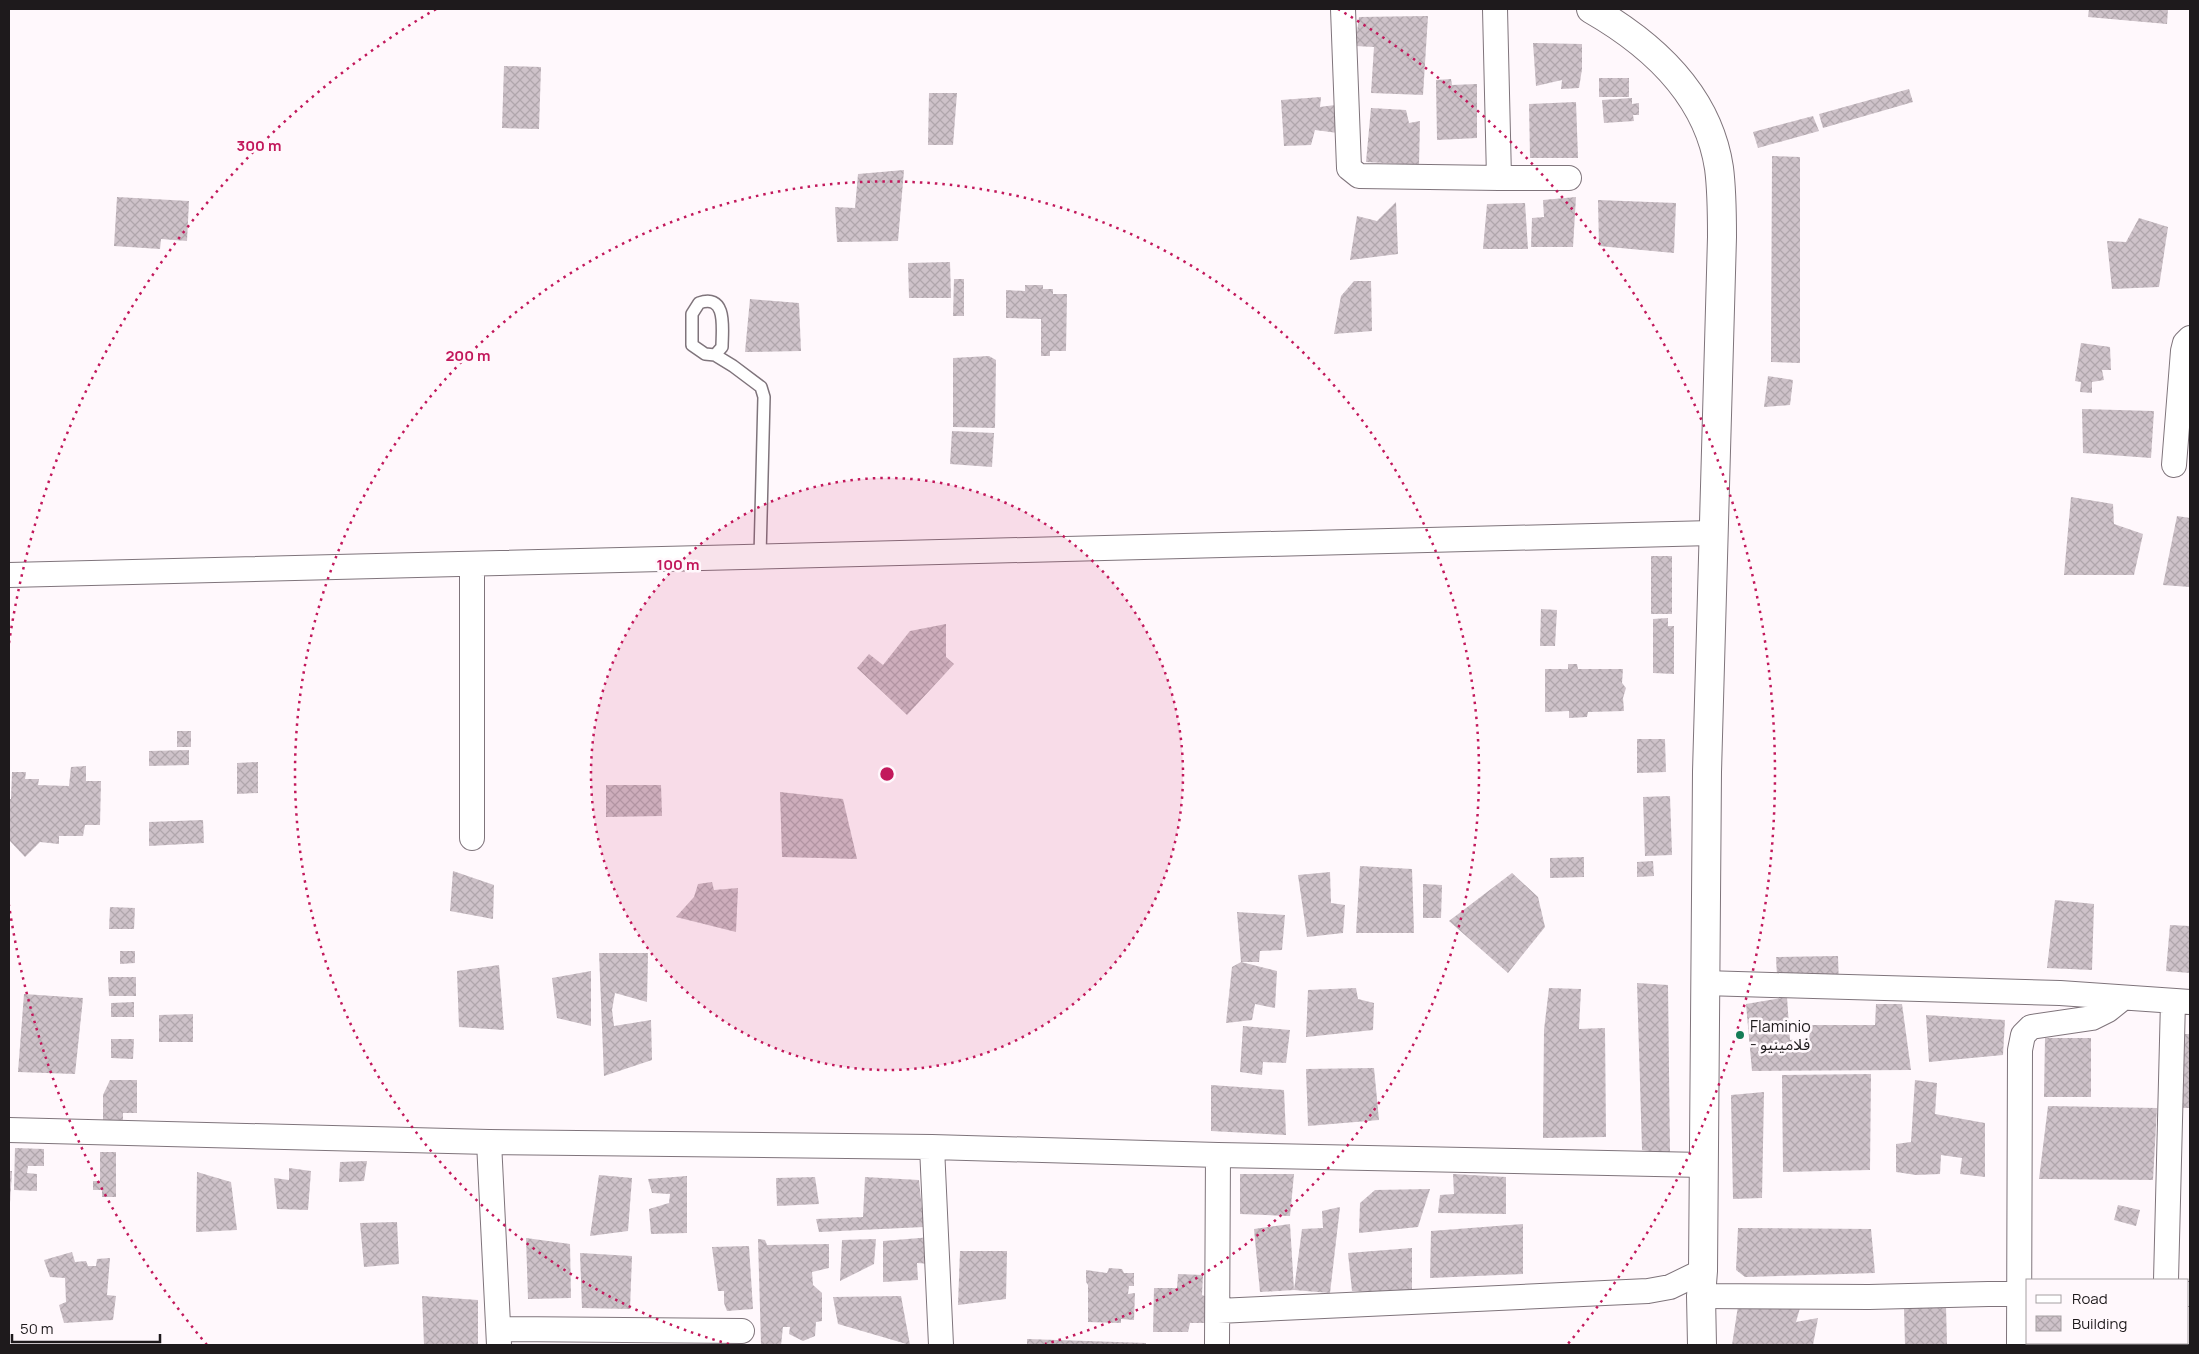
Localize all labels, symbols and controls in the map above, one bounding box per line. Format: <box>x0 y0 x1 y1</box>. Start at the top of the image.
text: 300 m <box>237 135 281 156</box>
text: 200 m <box>445 345 491 366</box>
text: 100 m <box>657 554 699 575</box>
centre of rings <box>878 765 896 783</box>
place label: Flaminio - فلامينيو <box>1750 1015 1811 1055</box>
marker: Flaminio - فلامينيو <box>1734 1029 1746 1041</box>
legend <box>2026 1279 2189 1344</box>
text: Road <box>2072 1288 2108 1309</box>
scale bar <box>12 1312 160 1344</box>
text: Building <box>2072 1313 2127 1334</box>
text: 50 m <box>20 1318 54 1339</box>

